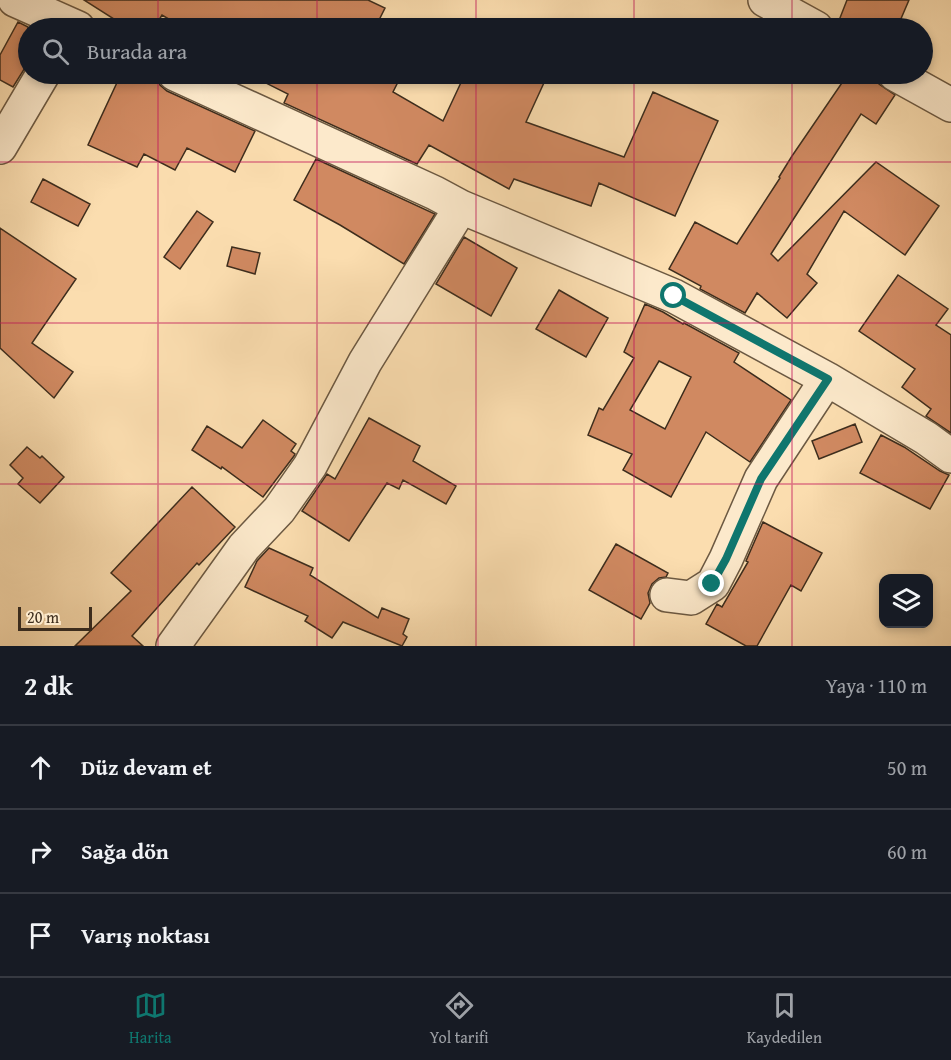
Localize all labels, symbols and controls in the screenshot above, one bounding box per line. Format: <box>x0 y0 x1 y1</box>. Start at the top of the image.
search box <box>18 18 933 84</box>
icon: search <box>39 35 72 68</box>
text: Burada ara <box>87 35 187 67</box>
route start <box>660 282 686 308</box>
route end <box>698 570 724 596</box>
map controls <box>879 574 933 628</box>
button: layers <box>879 574 933 628</box>
scale bar <box>18 604 92 632</box>
text: 20 m <box>27 605 59 629</box>
text: 2 dk <box>24 666 73 705</box>
text: Yaya · 110 m <box>826 671 927 700</box>
icon: ahead <box>24 751 57 784</box>
text: Düz devam et <box>81 751 212 783</box>
text: 50 m <box>887 753 927 782</box>
icon: right <box>24 835 57 868</box>
text: Sağa dön <box>81 835 169 867</box>
text: 60 m <box>887 837 927 866</box>
icon: arrive <box>24 919 57 952</box>
text: Varış noktası <box>81 919 210 951</box>
tab: Harita <box>129 989 172 1049</box>
tab: Yol tarifi <box>430 989 489 1049</box>
tab: Kaydedilen <box>747 989 822 1049</box>

